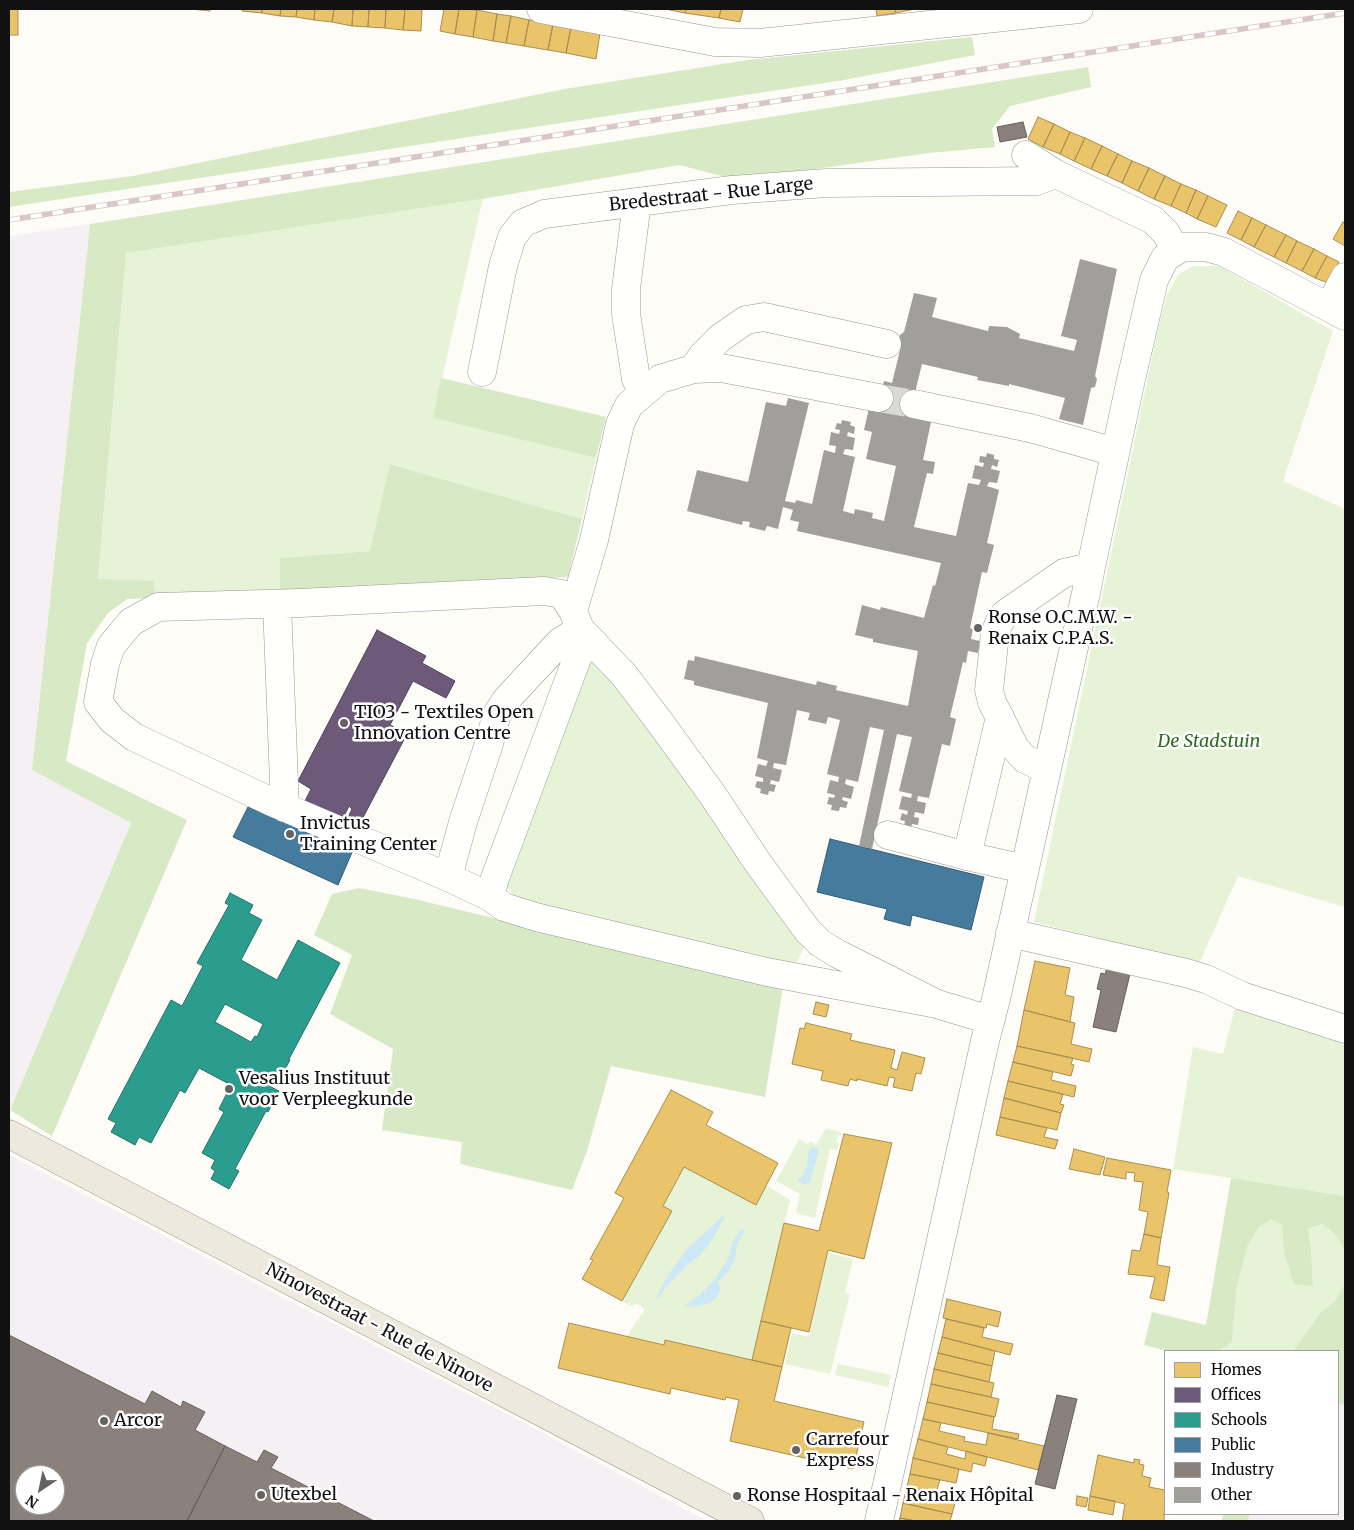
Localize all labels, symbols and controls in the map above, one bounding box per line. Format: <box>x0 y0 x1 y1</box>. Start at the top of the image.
street label: Bredestraat - Rue Large <box>608 174 814 216</box>
place label: Ronse O.C.M.W. - Renaix C.P.A.S. <box>988 607 1133 650</box>
marker: Ronse O.C.M.W. - Renaix C.P.A.S. <box>972 622 984 634</box>
place label: TIO3 - Textiles Open Innovation Centre <box>354 702 534 744</box>
marker: TIO3 - Textiles Open Innovation Centre <box>338 717 350 729</box>
park label: De Stadstuin <box>1158 731 1260 753</box>
place label: Invictus Training Center <box>300 813 437 856</box>
marker: Invictus Training Center <box>284 828 296 840</box>
place label: Vesalius Instituut voor Verpleegkunde <box>239 1068 413 1110</box>
marker: Vesalius Instituut voor Verpleegkunde <box>223 1083 235 1095</box>
street label: Ninovestraat - Rue de Ninove <box>262 1259 496 1397</box>
legend <box>1164 1350 1339 1515</box>
text: Homes <box>1211 1360 1262 1379</box>
text: Offices <box>1211 1385 1261 1404</box>
place label: Arcor <box>114 1410 162 1432</box>
text: Schools <box>1211 1410 1267 1429</box>
marker: Arcor <box>98 1415 110 1427</box>
place label: Carrefour Express <box>806 1429 889 1472</box>
text: Public <box>1211 1435 1256 1454</box>
marker: Carrefour Express <box>790 1444 802 1456</box>
text: Industry <box>1211 1460 1274 1479</box>
north arrow <box>15 1465 65 1515</box>
place label: Utexbel <box>271 1484 337 1506</box>
place label: Ronse Hospitaal - Renaix Hôpital <box>747 1485 1034 1507</box>
text: Other <box>1211 1485 1252 1504</box>
marker: Utexbel <box>255 1489 267 1501</box>
marker: Ronse Hospitaal - Renaix Hôpital <box>731 1490 743 1502</box>
text: N <box>23 1491 42 1512</box>

